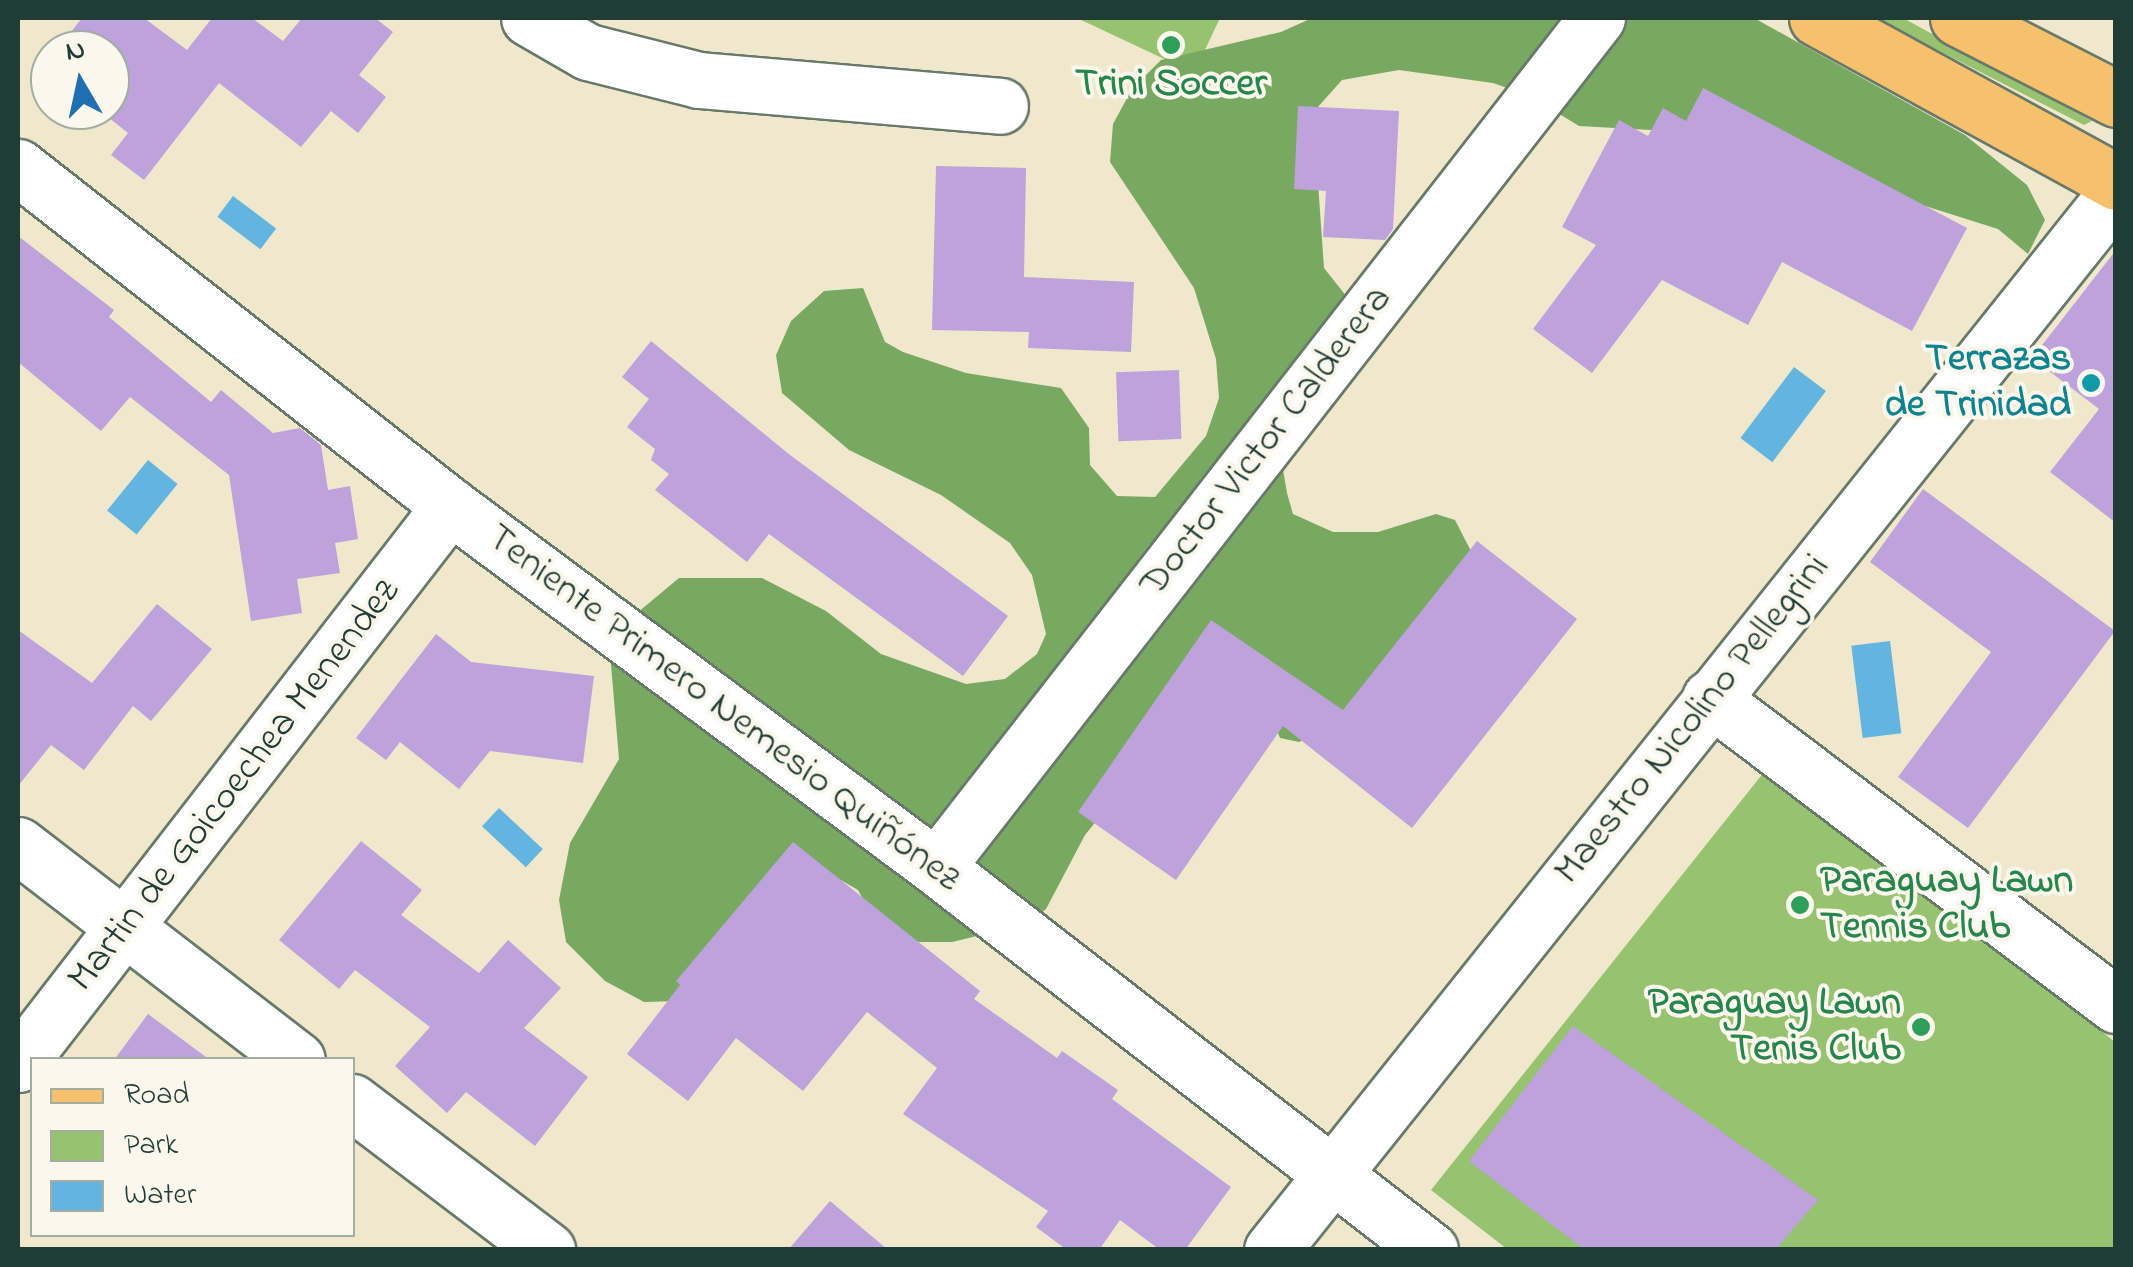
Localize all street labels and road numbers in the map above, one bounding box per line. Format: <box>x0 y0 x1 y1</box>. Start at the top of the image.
street label: Doctor Victor Calderera <box>1131 277 1403 607</box>
street label: Teniente Primero Nemesio Quiñónez <box>476 515 970 903</box>
street label: Maestro Nicolino Pellegrini <box>1545 545 1841 895</box>
street label: Martin de Goicoechea Menendez <box>59 570 411 1002</box>

